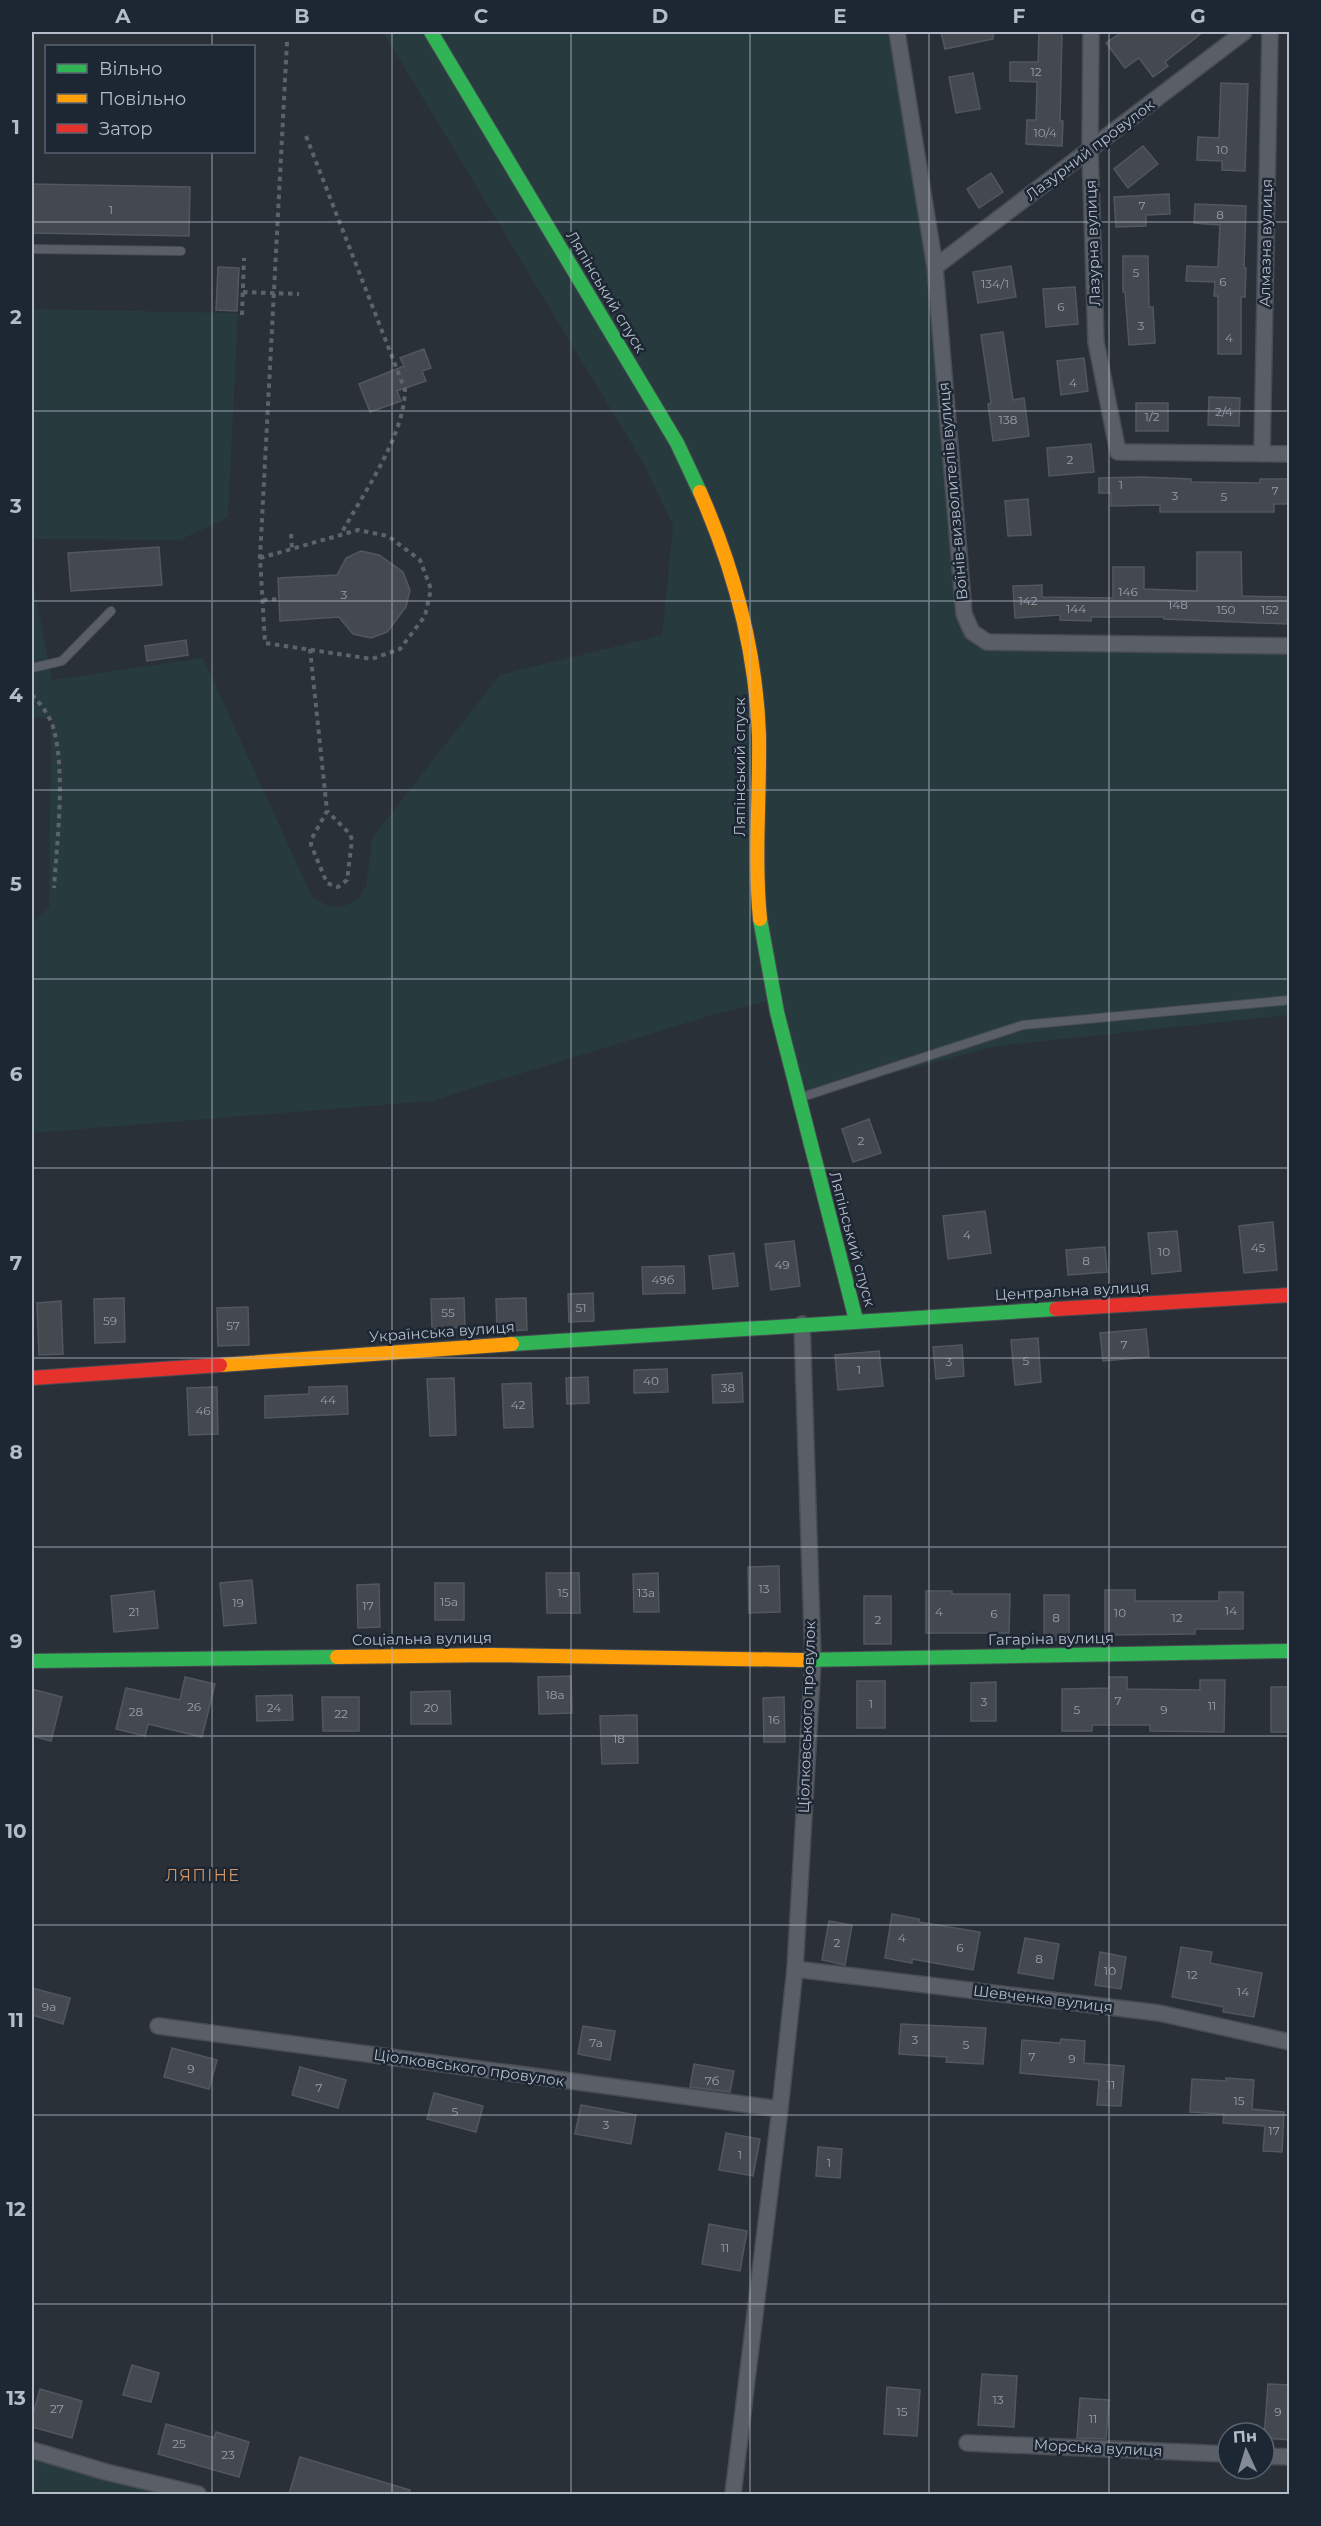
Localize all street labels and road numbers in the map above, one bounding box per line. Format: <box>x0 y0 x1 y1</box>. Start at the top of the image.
street label: Лазурний провулок <box>1021 95 1158 204</box>
street label: Алмазна вулиця <box>1255 179 1276 307</box>
street label: Лазурна вулиця <box>1081 180 1104 306</box>
street label: Ляпінський спуск <box>562 227 651 357</box>
street label: Воїнів-визволителів вулиця <box>934 381 971 601</box>
street label: Ляпінський спуск <box>730 697 749 837</box>
street label: Ляпінський спуск <box>825 1169 880 1309</box>
street label: Центральна вулиця <box>994 1277 1150 1304</box>
street label: Українська вулиця <box>368 1317 515 1346</box>
street label: Ціолковського провулок <box>794 1620 819 1814</box>
street label: Соціальна вулиця <box>352 1628 492 1649</box>
street label: Гагаріна вулиця <box>988 1628 1114 1649</box>
street label: Шевченка вулиця <box>972 1980 1114 2017</box>
street label: Ціолковського провулок <box>372 2045 566 2090</box>
street label: Морська вулиця <box>1033 2435 1163 2460</box>

